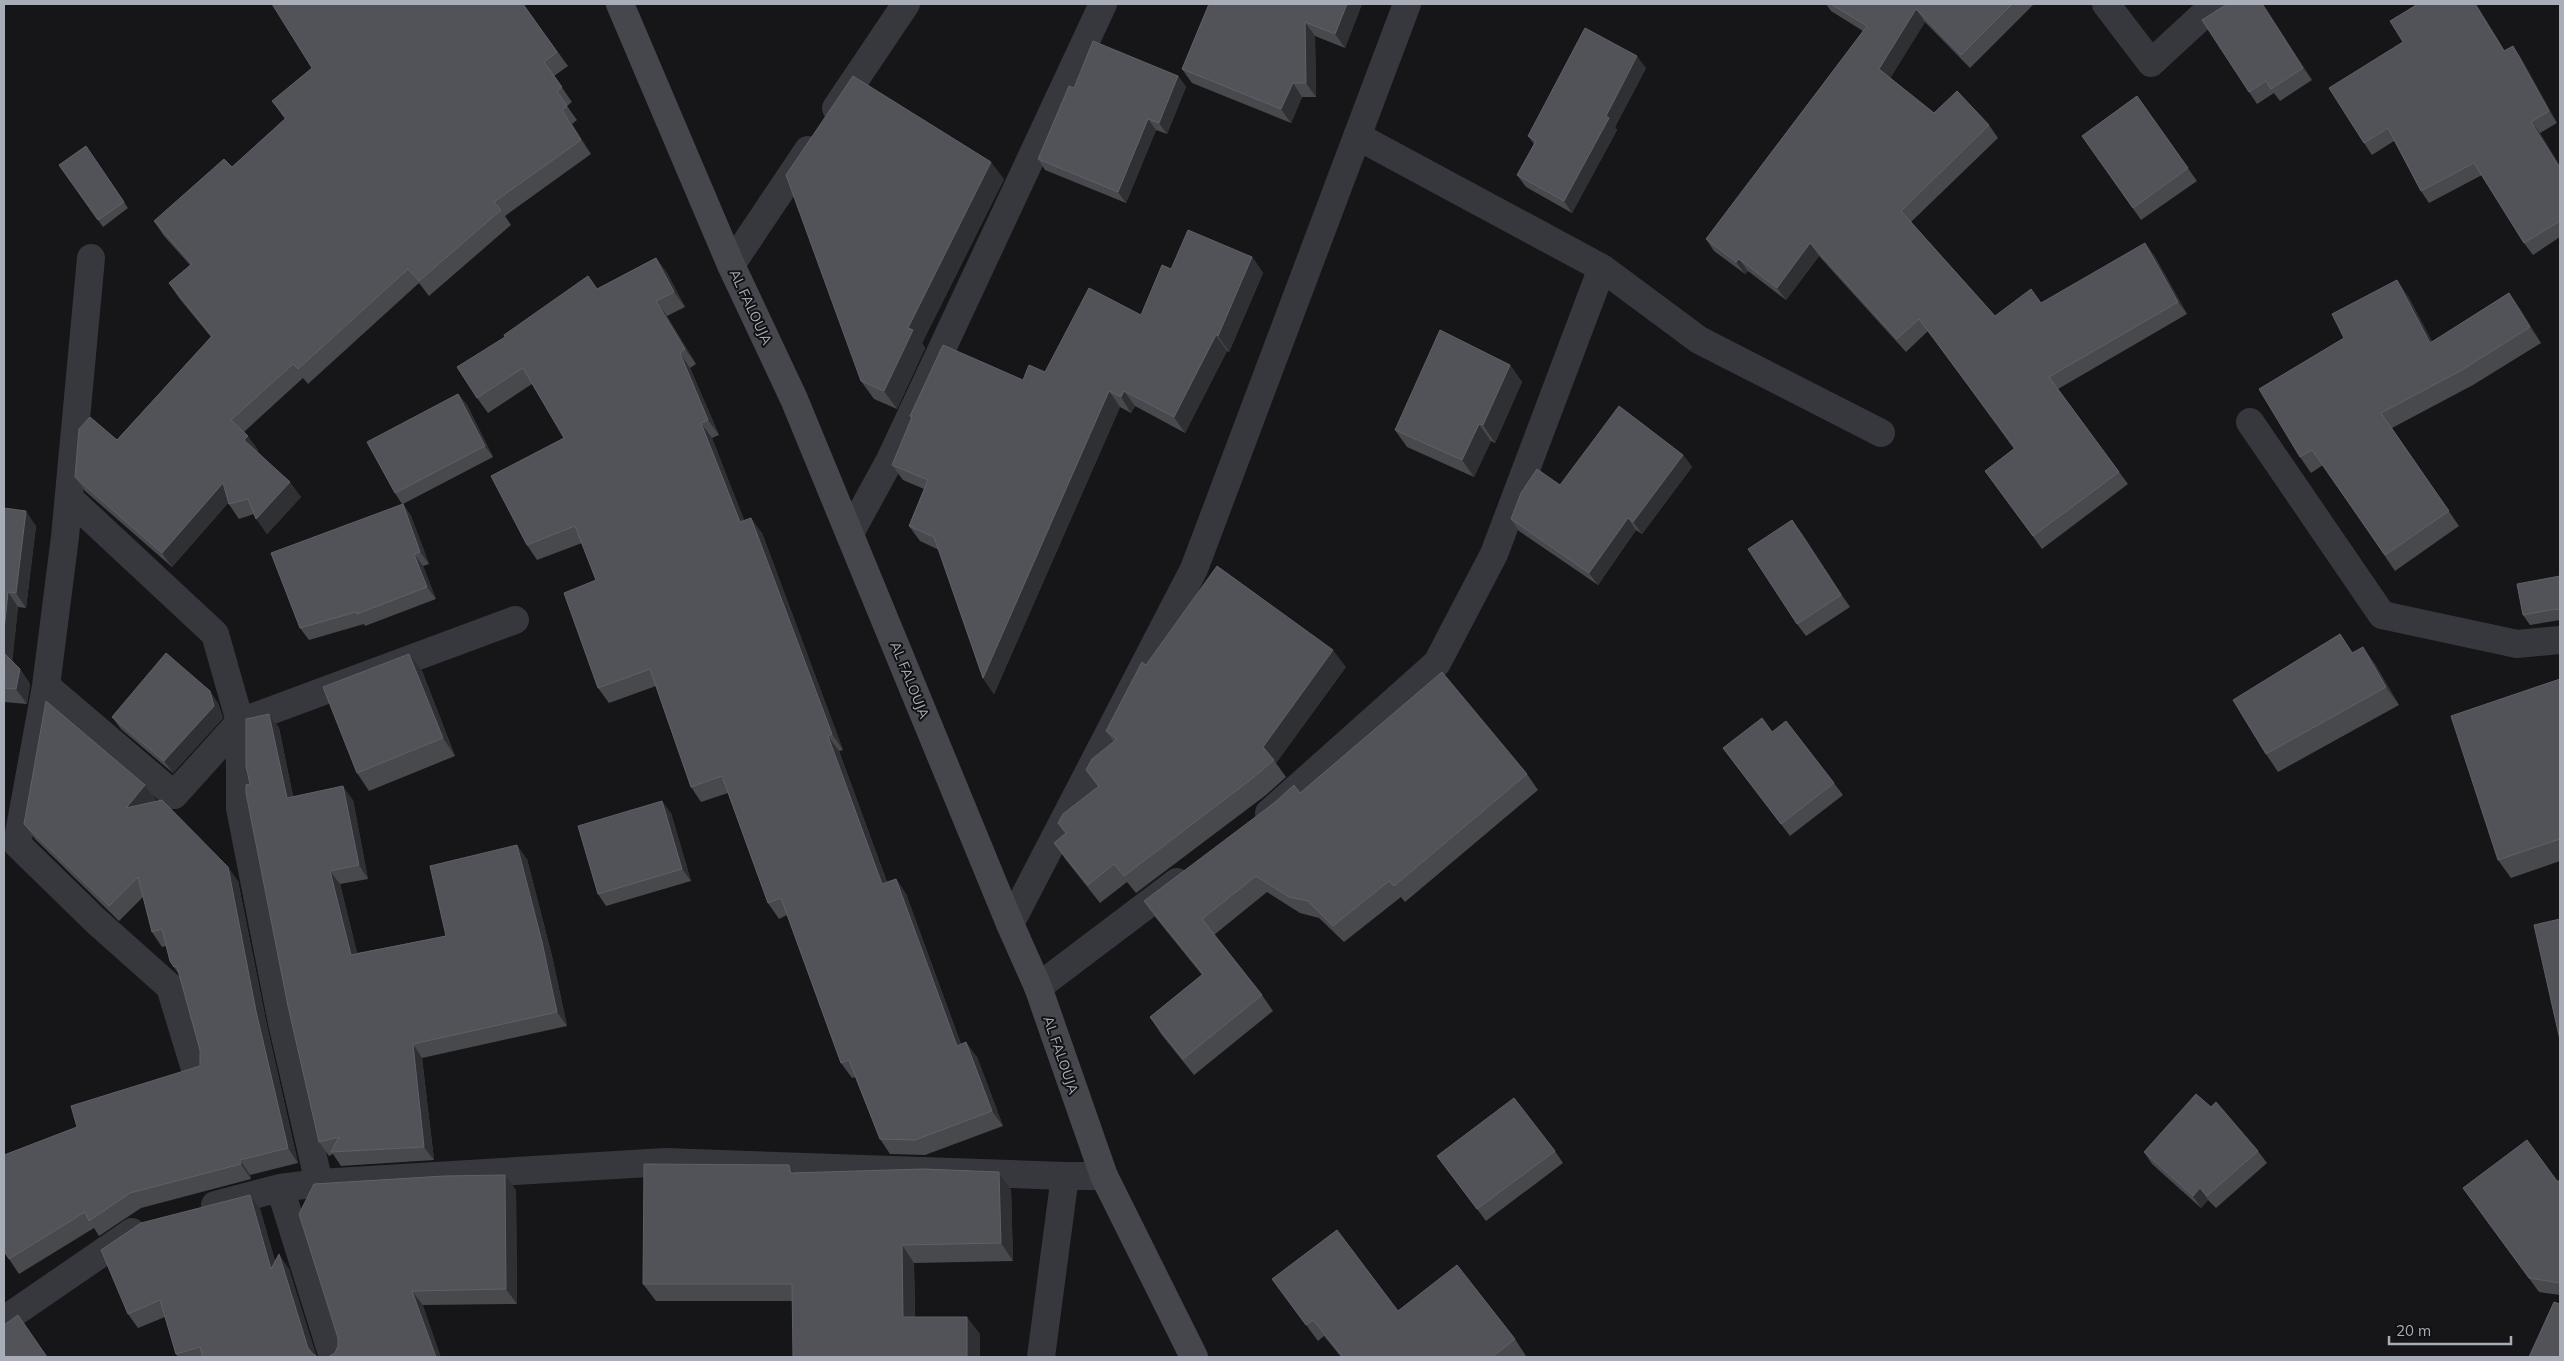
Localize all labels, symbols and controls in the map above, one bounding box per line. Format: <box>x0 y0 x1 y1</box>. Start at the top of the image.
street label: AL FALOUJA <box>726 266 777 348</box>
street label: AL FALOUJA <box>886 639 934 722</box>
street label: AL FALOUJA <box>1039 1013 1083 1097</box>
scale bar <box>2389 1314 2512 1346</box>
text: 20 m <box>2396 1321 2431 1340</box>

